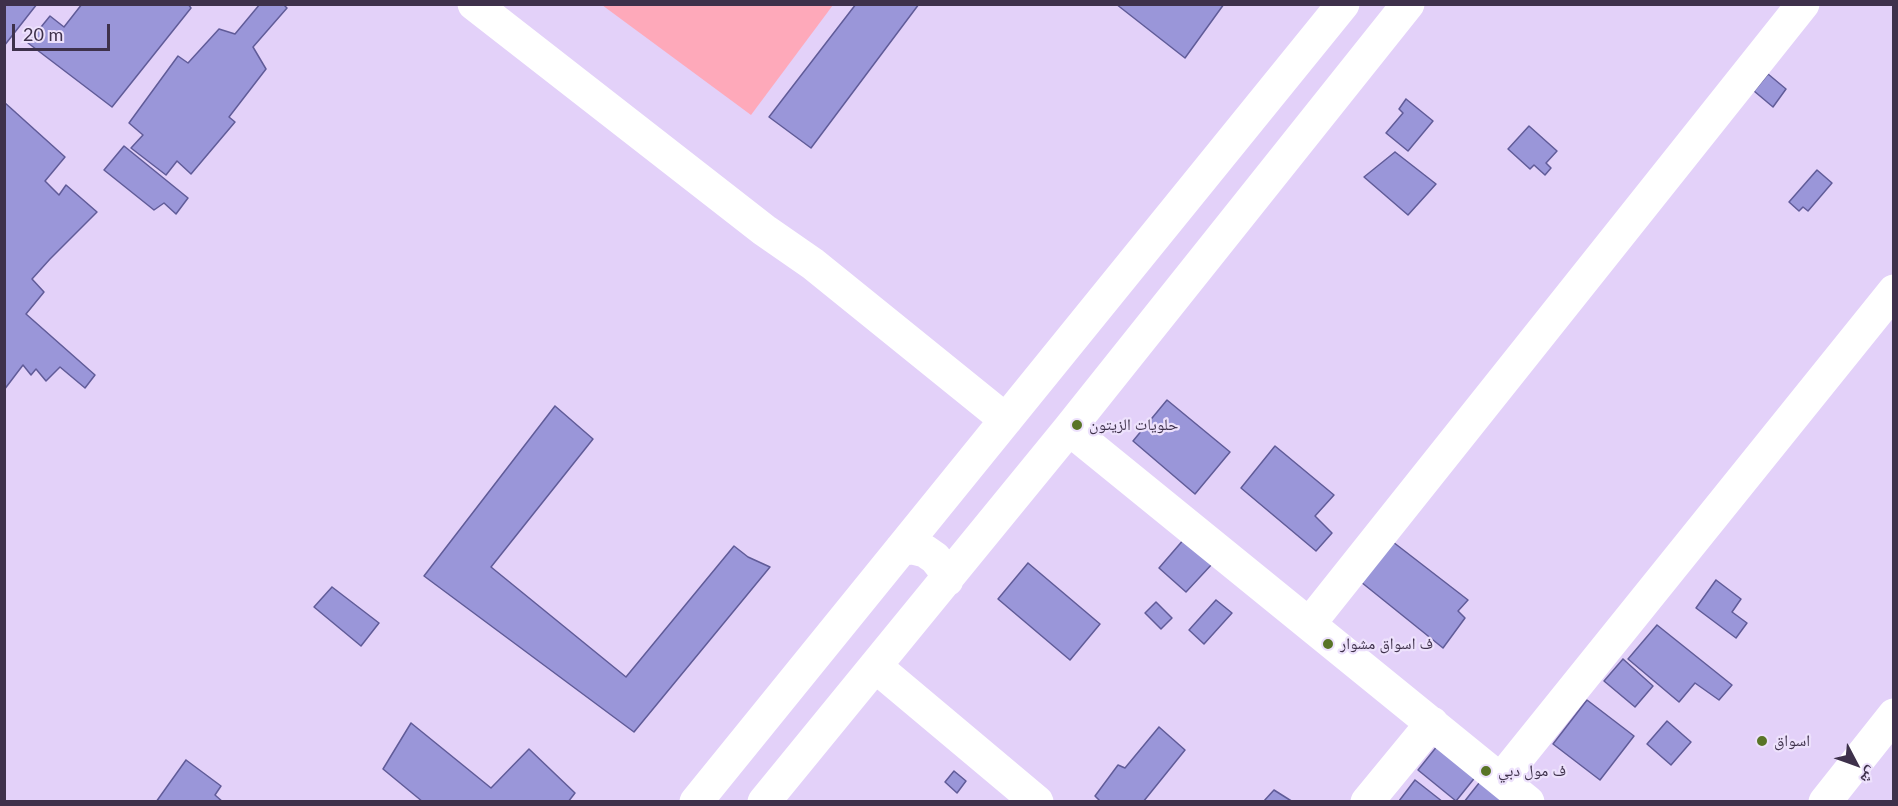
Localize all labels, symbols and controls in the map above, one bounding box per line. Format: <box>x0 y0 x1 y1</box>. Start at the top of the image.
scale bar <box>15 12 112 50</box>
text: 20 m <box>23 23 63 45</box>
place label: حلويات الزيتون <box>1089 415 1178 435</box>
marker: حلويات الزيتون <box>1070 418 1084 432</box>
place label: ف اسواق مشوار <box>1340 634 1433 654</box>
marker: ف اسواق مشوار <box>1321 637 1335 651</box>
place label: اسواق <box>1774 731 1810 751</box>
marker: اسواق <box>1755 734 1769 748</box>
north arrow <box>1826 734 1886 794</box>
place label: ف مول دبي <box>1498 761 1566 781</box>
text: ش <box>1857 763 1883 789</box>
marker: ف مول دبي <box>1479 764 1493 778</box>

